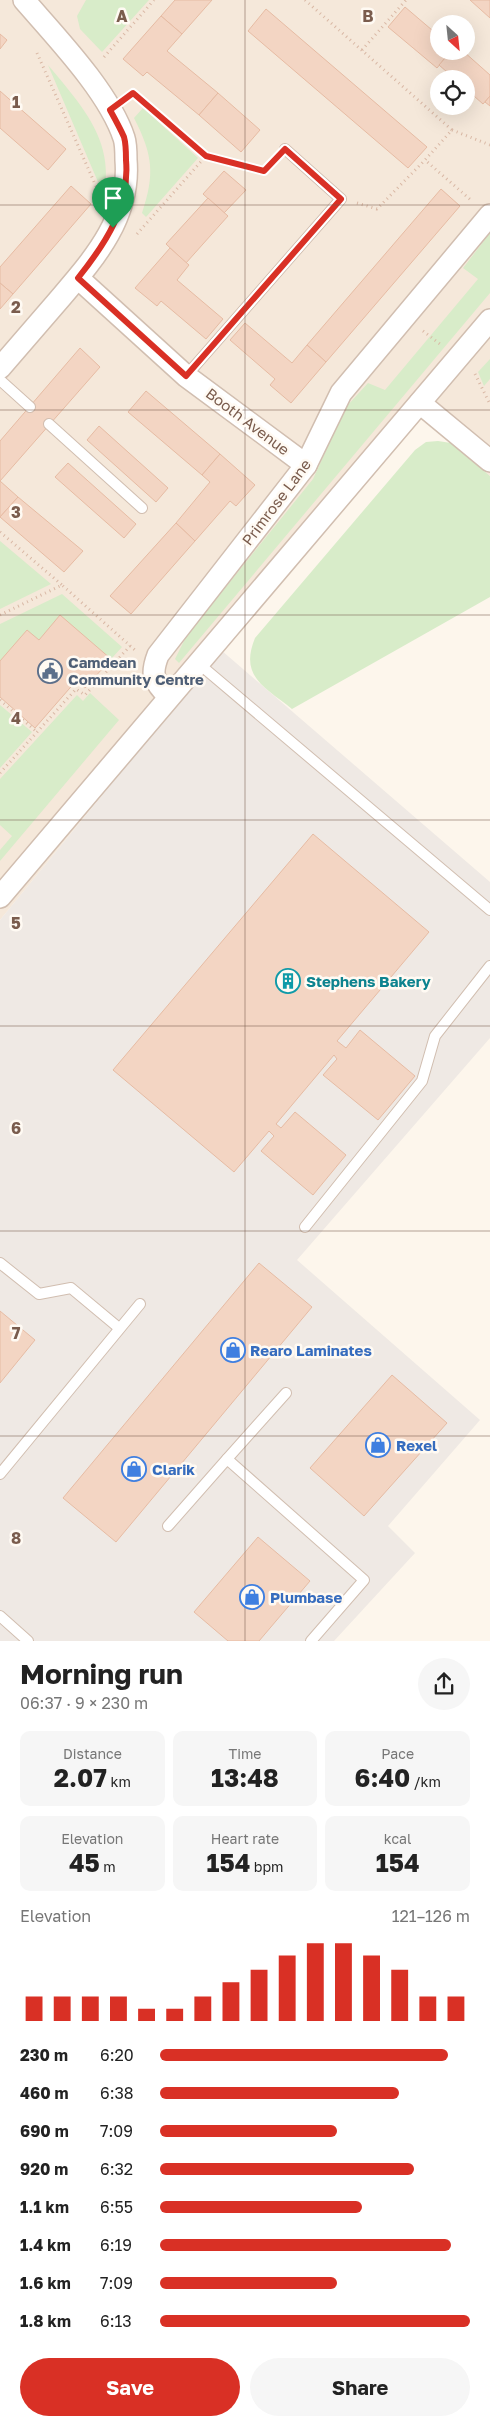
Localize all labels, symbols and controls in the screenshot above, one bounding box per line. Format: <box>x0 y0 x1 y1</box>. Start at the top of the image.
text: A <box>116 6 128 26</box>
text: B <box>362 6 374 26</box>
north arrow <box>430 15 475 60</box>
map controls <box>430 15 475 115</box>
button: locate <box>430 70 475 115</box>
text: 1 <box>12 92 20 112</box>
pin <box>92 177 134 228</box>
icon: arrive <box>99 184 127 212</box>
text: 2 <box>11 297 21 317</box>
street label: Booth Avenue <box>203 384 294 458</box>
street label: Primrose Lane <box>238 455 314 549</box>
text: 3 <box>11 502 21 522</box>
place label: Camdean Community Centre <box>68 653 204 688</box>
public building icon: Camdean Community Centre <box>37 658 63 684</box>
text: 4 <box>11 708 21 728</box>
text: 5 <box>11 913 21 933</box>
building icon: Stephens Bakery <box>275 968 301 994</box>
place label: Stephens Bakery <box>306 972 431 990</box>
text: 6 <box>11 1118 21 1138</box>
text: 7 <box>12 1323 21 1343</box>
shop icon: Rearo Laminates <box>220 1337 246 1363</box>
place label: Rearo Laminates <box>250 1341 372 1359</box>
shop icon: Rexel <box>365 1432 391 1458</box>
place label: Rexel <box>396 1436 437 1454</box>
shop icon: Clarik <box>121 1456 147 1482</box>
place label: Clarik <box>152 1460 195 1478</box>
text: 8 <box>11 1528 21 1548</box>
shop icon: Plumbase <box>239 1584 265 1610</box>
place label: Plumbase <box>270 1588 342 1606</box>
text: Morning run <box>20 1657 183 1690</box>
button: share <box>418 1658 470 1710</box>
text: 06:37 · 9 × 230 m <box>20 1693 148 1713</box>
text: Distance <box>63 1745 122 1762</box>
text: Time <box>229 1745 261 1762</box>
text: Pace <box>381 1745 414 1762</box>
text: 2.07 <box>54 1762 107 1793</box>
text: 13:48 <box>211 1762 279 1793</box>
text: 6:40 <box>355 1762 410 1793</box>
text: km <box>107 1773 131 1790</box>
text: /km <box>410 1773 441 1790</box>
text: Elevation <box>61 1830 123 1847</box>
text: Heart rate <box>211 1830 279 1847</box>
text: kcal <box>384 1830 411 1847</box>
text: 45 <box>69 1847 100 1878</box>
text: 154 <box>207 1847 250 1878</box>
text: 154 <box>376 1847 420 1878</box>
text: m <box>100 1858 116 1875</box>
text: bpm <box>250 1858 283 1875</box>
text: Elevation <box>20 1906 91 1926</box>
text: 121–126 m <box>392 1906 470 1926</box>
text: 230 m <box>20 2045 68 2065</box>
text: 6:20 <box>100 2045 134 2065</box>
text: 460 m <box>20 2083 69 2103</box>
text: 6:38 <box>100 2083 134 2103</box>
text: 690 m <box>20 2121 69 2141</box>
text: 7:09 <box>100 2121 133 2141</box>
text: 920 m <box>20 2159 68 2179</box>
text: 6:32 <box>100 2159 133 2179</box>
text: 1.1 km <box>20 2197 69 2217</box>
text: 6:55 <box>100 2197 133 2217</box>
text: 1.4 km <box>20 2235 71 2255</box>
text: 6:19 <box>100 2235 132 2255</box>
text: 1.6 km <box>20 2273 71 2293</box>
text: 7:09 <box>100 2273 133 2293</box>
text: 1.8 km <box>20 2311 71 2331</box>
text: 6:13 <box>100 2311 132 2331</box>
button: Save <box>20 2358 240 2416</box>
button: Share <box>250 2358 470 2416</box>

